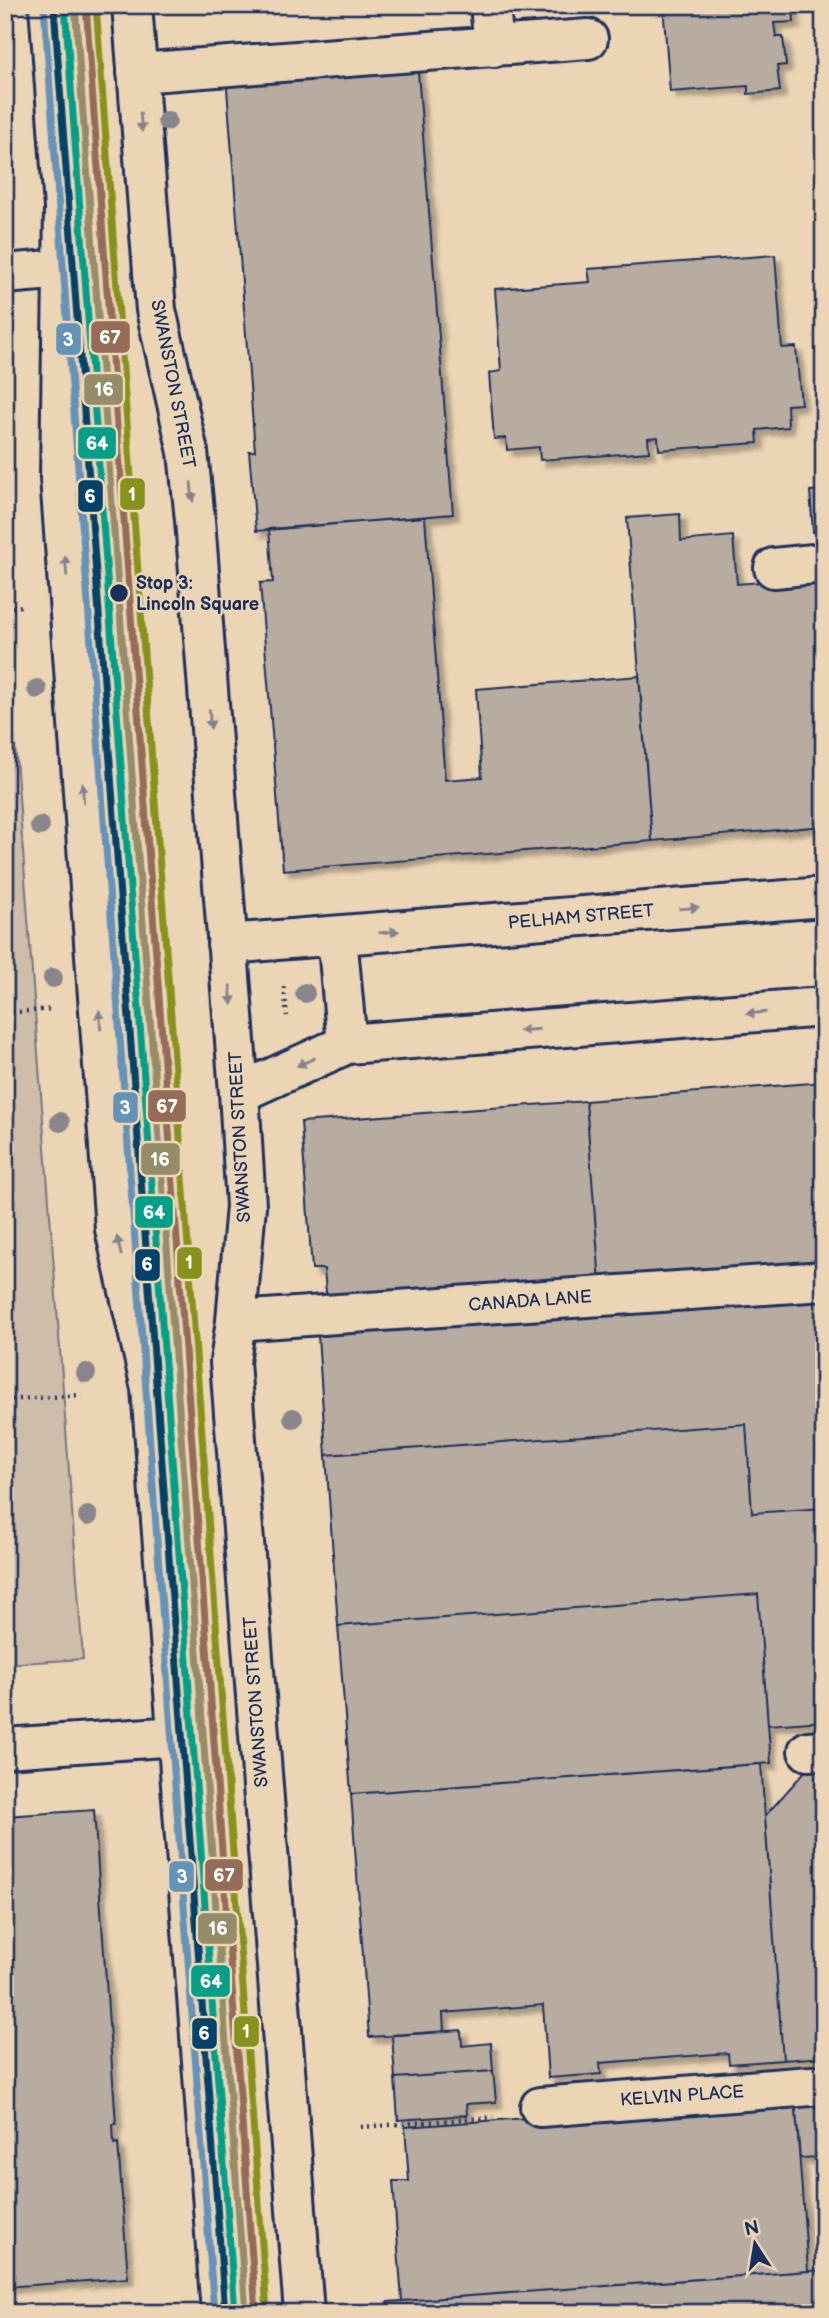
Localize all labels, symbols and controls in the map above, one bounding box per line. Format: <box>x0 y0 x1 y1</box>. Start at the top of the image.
one-way arrow <box>136 111 147 133</box>
street label: SWANSTON STREET <box>146 298 200 470</box>
line badge: 67 <box>90 320 131 354</box>
line badge: 3 <box>55 322 82 356</box>
text: 67 <box>99 327 122 350</box>
text: 3 <box>62 329 74 352</box>
line badge: 16 <box>83 373 124 406</box>
text: 16 <box>94 379 114 402</box>
line badge: 64 <box>77 426 117 460</box>
text: 64 <box>86 433 108 456</box>
line badge: 1 <box>119 477 146 511</box>
line badge: 6 <box>77 479 104 513</box>
one-way arrow <box>187 481 198 503</box>
text: 1 <box>128 484 136 507</box>
text: 6 <box>84 486 96 509</box>
one-way arrow <box>60 555 71 577</box>
place label: Stop 3: Lincoln Square <box>136 573 259 615</box>
marker: Stop 3: Lincoln Square <box>108 582 130 604</box>
one-way arrow <box>205 708 216 730</box>
one-way arrow <box>77 782 88 804</box>
street label: PELHAM STREET <box>507 900 655 934</box>
one-way arrow <box>679 902 701 913</box>
one-way arrow <box>379 926 401 937</box>
one-way arrow <box>226 984 237 1006</box>
one-way arrow <box>744 1008 766 1019</box>
one-way arrow <box>94 1009 105 1031</box>
one-way arrow <box>518 1025 540 1036</box>
street label: SWANSTON STREET <box>225 1051 255 1223</box>
one-way arrow <box>295 1057 316 1068</box>
line badge: 67 <box>147 1089 187 1123</box>
line badge: 3 <box>112 1091 139 1124</box>
text: 67 <box>156 1096 179 1119</box>
text: 3 <box>119 1097 131 1120</box>
line badge: 16 <box>140 1142 181 1176</box>
text: 16 <box>150 1149 170 1172</box>
line badge: 64 <box>134 1195 174 1229</box>
text: 64 <box>143 1202 165 1225</box>
one-way arrow <box>114 1235 125 1257</box>
line badge: 1 <box>176 1246 203 1280</box>
line badge: 6 <box>134 1248 161 1282</box>
text: 1 <box>185 1252 193 1275</box>
text: 6 <box>141 1254 153 1277</box>
street label: CANADA LANE <box>468 1286 592 1316</box>
street label: SWANSTON STREET <box>240 1616 272 1788</box>
line badge: 67 <box>204 1858 244 1892</box>
line badge: 3 <box>168 1860 195 1893</box>
text: 67 <box>213 1865 236 1888</box>
text: 3 <box>176 1866 188 1889</box>
line badge: 16 <box>197 1912 238 1945</box>
text: 16 <box>208 1918 228 1941</box>
line badge: 64 <box>190 1964 231 1998</box>
text: 64 <box>200 1971 222 1994</box>
line badge: 1 <box>233 2015 260 2048</box>
line badge: 6 <box>191 2017 218 2050</box>
text: 1 <box>242 2021 250 2044</box>
text: 6 <box>198 2023 210 2046</box>
street label: KELVIN PLACE <box>619 2081 745 2111</box>
north arrow <box>720 2210 790 2280</box>
text: N <box>742 2216 761 2242</box>

